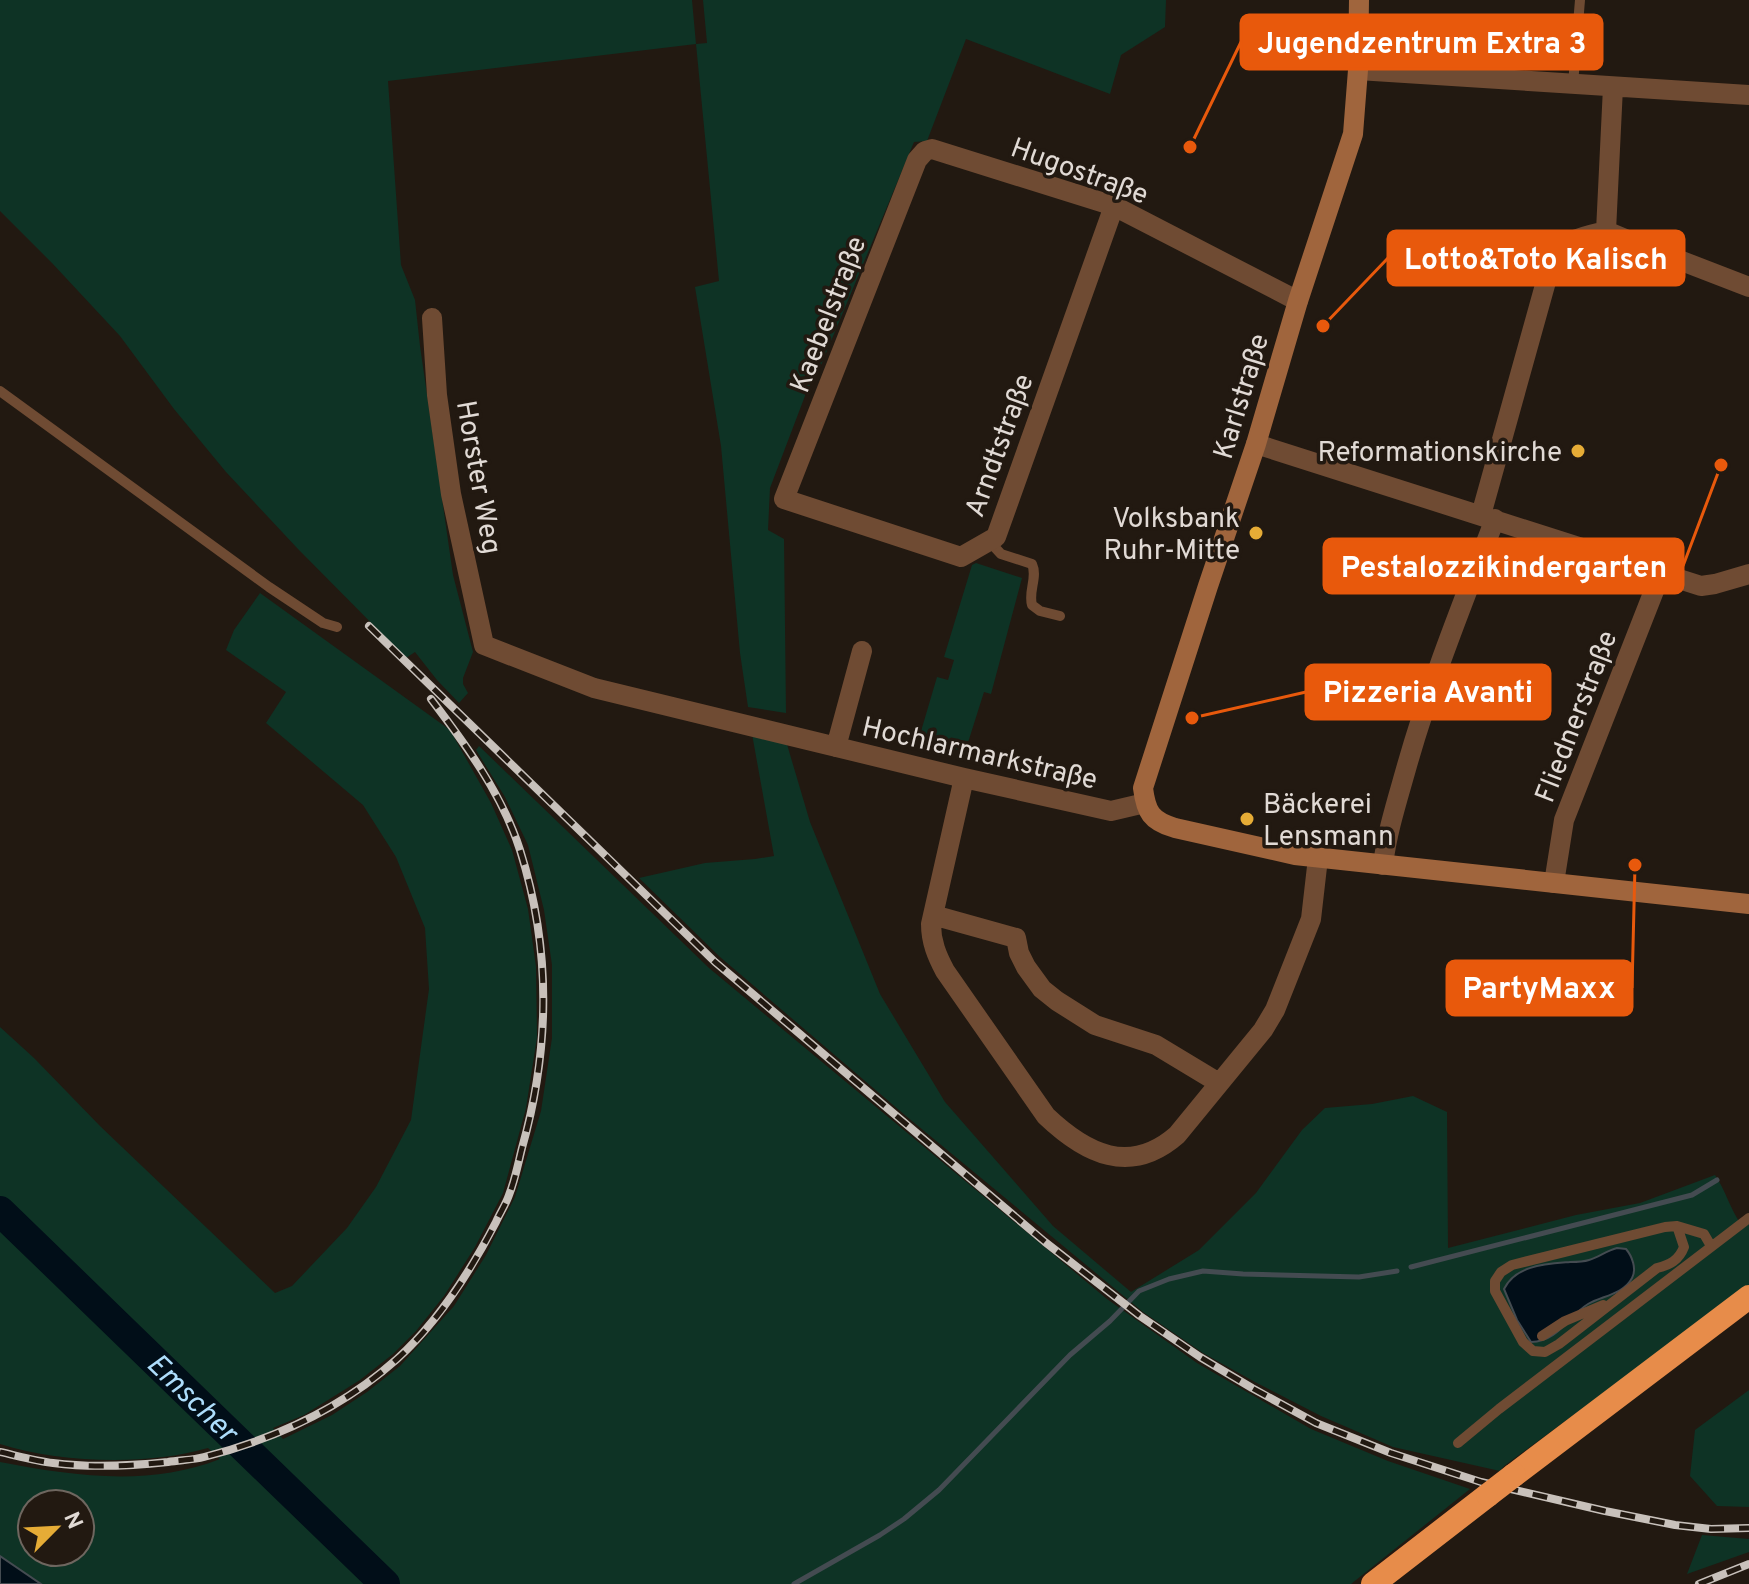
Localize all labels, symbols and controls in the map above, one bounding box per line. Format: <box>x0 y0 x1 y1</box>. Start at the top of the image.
callout: Jugendzentrum Extra 3 <box>1241 15 1602 69</box>
text: Jugendzentrum Extra 3 <box>1258 27 1586 64</box>
street label: Hugostraße <box>1005 131 1153 214</box>
callout: Lotto&Toto Kalisch <box>1388 231 1684 285</box>
street label: Kaebelstraße <box>783 232 876 398</box>
text: Lotto&Toto Kalisch <box>1404 243 1668 280</box>
street label: Karlstraße <box>1207 330 1279 464</box>
street label: Arndtstraße <box>958 369 1043 523</box>
street label: Horster Weg <box>446 398 508 557</box>
place label: Reformationskirche <box>1318 436 1562 472</box>
marker: Reformationskirche <box>1569 442 1587 460</box>
place label: Volksbank Ruhr-Mitte <box>1104 502 1240 570</box>
marker: Volksbank Ruhr-Mitte <box>1247 524 1265 542</box>
callout: Pestalozzikindergarten <box>1324 539 1683 593</box>
text: Pestalozzikindergarten <box>1341 551 1667 588</box>
street label: Fliednerstraße <box>1528 626 1627 808</box>
callout: Pizzeria Avanti <box>1306 665 1550 719</box>
text: Pizzeria Avanti <box>1323 676 1533 713</box>
street label: Hochlarmarkstraße <box>858 710 1101 800</box>
place label: Bäckerei Lensmann <box>1263 788 1394 856</box>
marker: Bäckerei Lensmann <box>1238 810 1256 828</box>
callout: PartyMaxx <box>1447 961 1632 1015</box>
text: PartyMaxx <box>1463 972 1615 1009</box>
water label: Emscher <box>137 1347 246 1453</box>
north arrow <box>16 1488 96 1568</box>
text: N <box>56 1508 88 1534</box>

